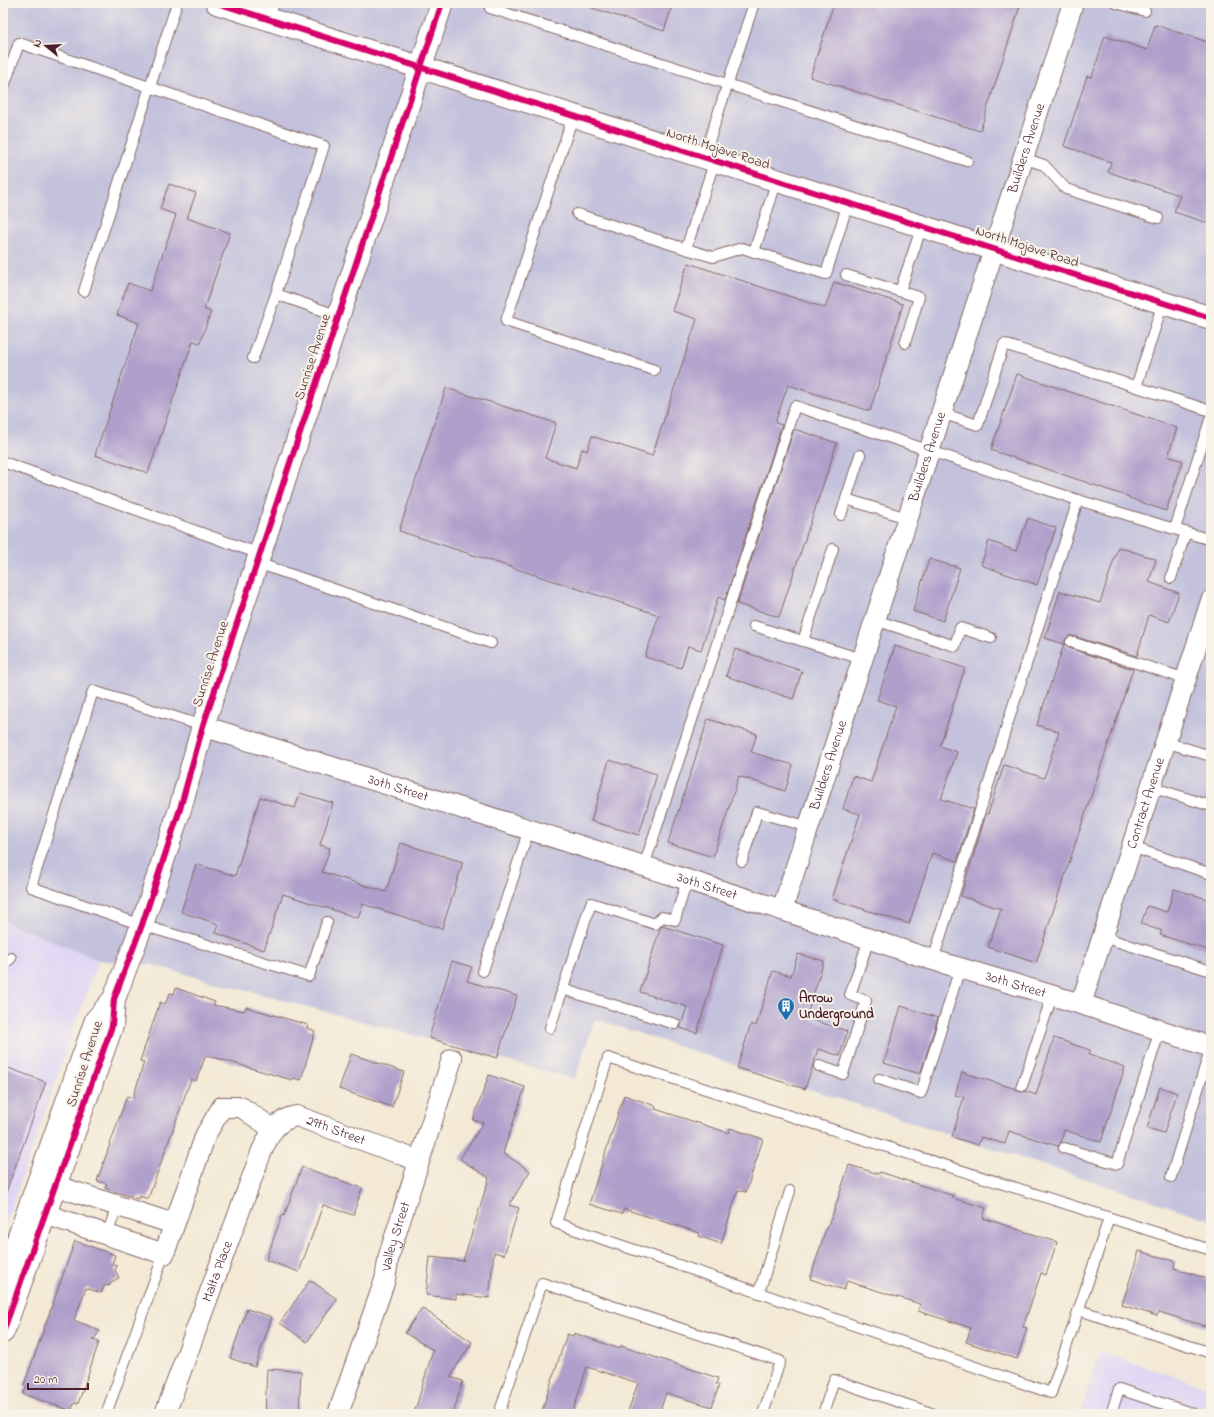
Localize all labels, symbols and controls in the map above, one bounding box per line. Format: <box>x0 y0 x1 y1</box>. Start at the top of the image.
north arrow <box>26 26 66 66</box>
text: N <box>29 37 46 49</box>
street label: Builders Avenue <box>1002 100 1051 197</box>
street label: North Mojave Road <box>663 122 773 176</box>
street label: North Mojave Road <box>972 220 1082 274</box>
street label: Sunrise Avenue <box>289 311 337 403</box>
street label: Builders Avenue <box>903 408 952 505</box>
street label: Sunrise Avenue <box>187 618 235 710</box>
street label: Builders Avenue <box>804 717 853 814</box>
street label: Contract Avenue <box>1121 754 1171 852</box>
street label: 30th Street <box>366 769 431 808</box>
street label: 30th Street <box>674 867 740 906</box>
street label: 30th Street <box>983 966 1049 1004</box>
place label: Arrow Underground <box>799 988 874 1027</box>
building icon: Arrow Underground <box>776 996 796 1021</box>
street label: Sunrise Avenue <box>61 1018 109 1110</box>
street label: 29th Street <box>303 1110 369 1151</box>
street label: Valley Street <box>376 1199 416 1274</box>
street label: Malta Place <box>197 1237 239 1305</box>
scale bar <box>28 1365 88 1391</box>
text: 20 m <box>34 1371 57 1389</box>

